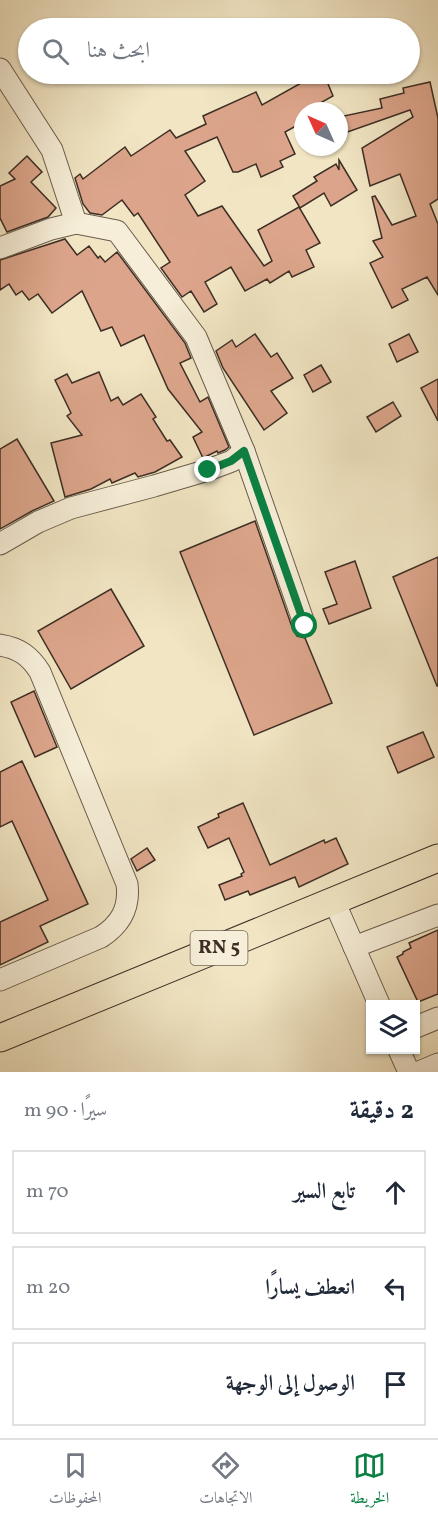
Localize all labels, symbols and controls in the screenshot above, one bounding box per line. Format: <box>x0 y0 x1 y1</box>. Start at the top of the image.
search box <box>18 18 420 84</box>
icon: search <box>39 35 72 68</box>
text: ابحث هنا <box>87 36 150 67</box>
north arrow <box>294 102 348 156</box>
route end <box>194 456 220 482</box>
route start <box>291 612 317 638</box>
road number: RN 5 <box>190 931 248 965</box>
map controls <box>366 1000 420 1054</box>
button: layers <box>366 1000 420 1054</box>
text: 2 دقيقة <box>350 1093 414 1129</box>
text: سيرًا · 90 m <box>24 1097 107 1125</box>
icon: ahead <box>379 1176 412 1209</box>
text: تابع السير <box>293 1177 355 1208</box>
text: 70 m <box>26 1178 69 1206</box>
icon: left <box>379 1272 412 1305</box>
text: انعطف يسارًا <box>265 1273 355 1304</box>
text: 20 m <box>26 1274 70 1302</box>
icon: arrive <box>379 1368 412 1401</box>
text: الوصول إلى الوجهة <box>226 1369 355 1400</box>
tab: المحفوظات <box>49 1449 102 1513</box>
tab: الاتجاهات <box>199 1449 253 1513</box>
tab: الخريطة <box>350 1449 389 1513</box>

